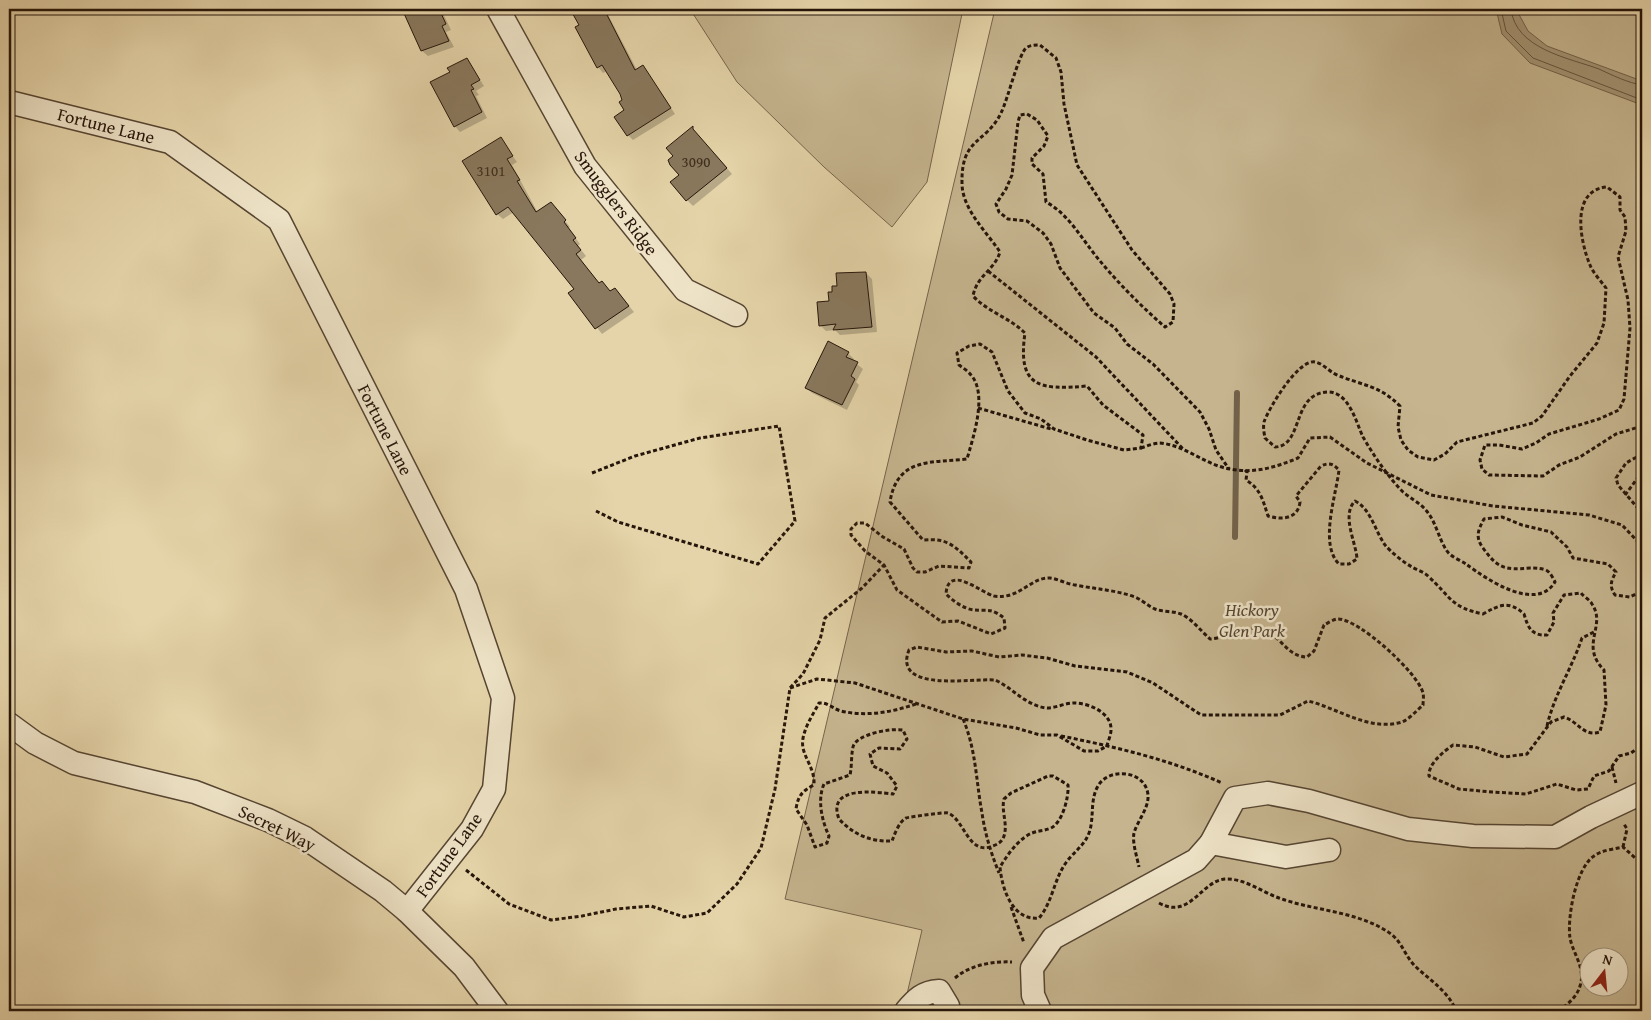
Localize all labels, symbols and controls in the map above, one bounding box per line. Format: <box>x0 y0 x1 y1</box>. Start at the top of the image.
street label: Fortune Lane <box>55 100 157 151</box>
street label: Smugglers Ridge <box>568 144 665 261</box>
house number: 3090 <box>682 151 710 172</box>
house number: 3101 <box>477 160 505 181</box>
street label: Fortune Lane <box>351 379 420 480</box>
park label: Hickory Glen Park <box>1219 596 1286 644</box>
street label: Secret Way <box>234 797 321 858</box>
street label: Fortune Lane <box>409 807 489 903</box>
north arrow <box>1578 948 1628 998</box>
text: N <box>1600 949 1615 971</box>

